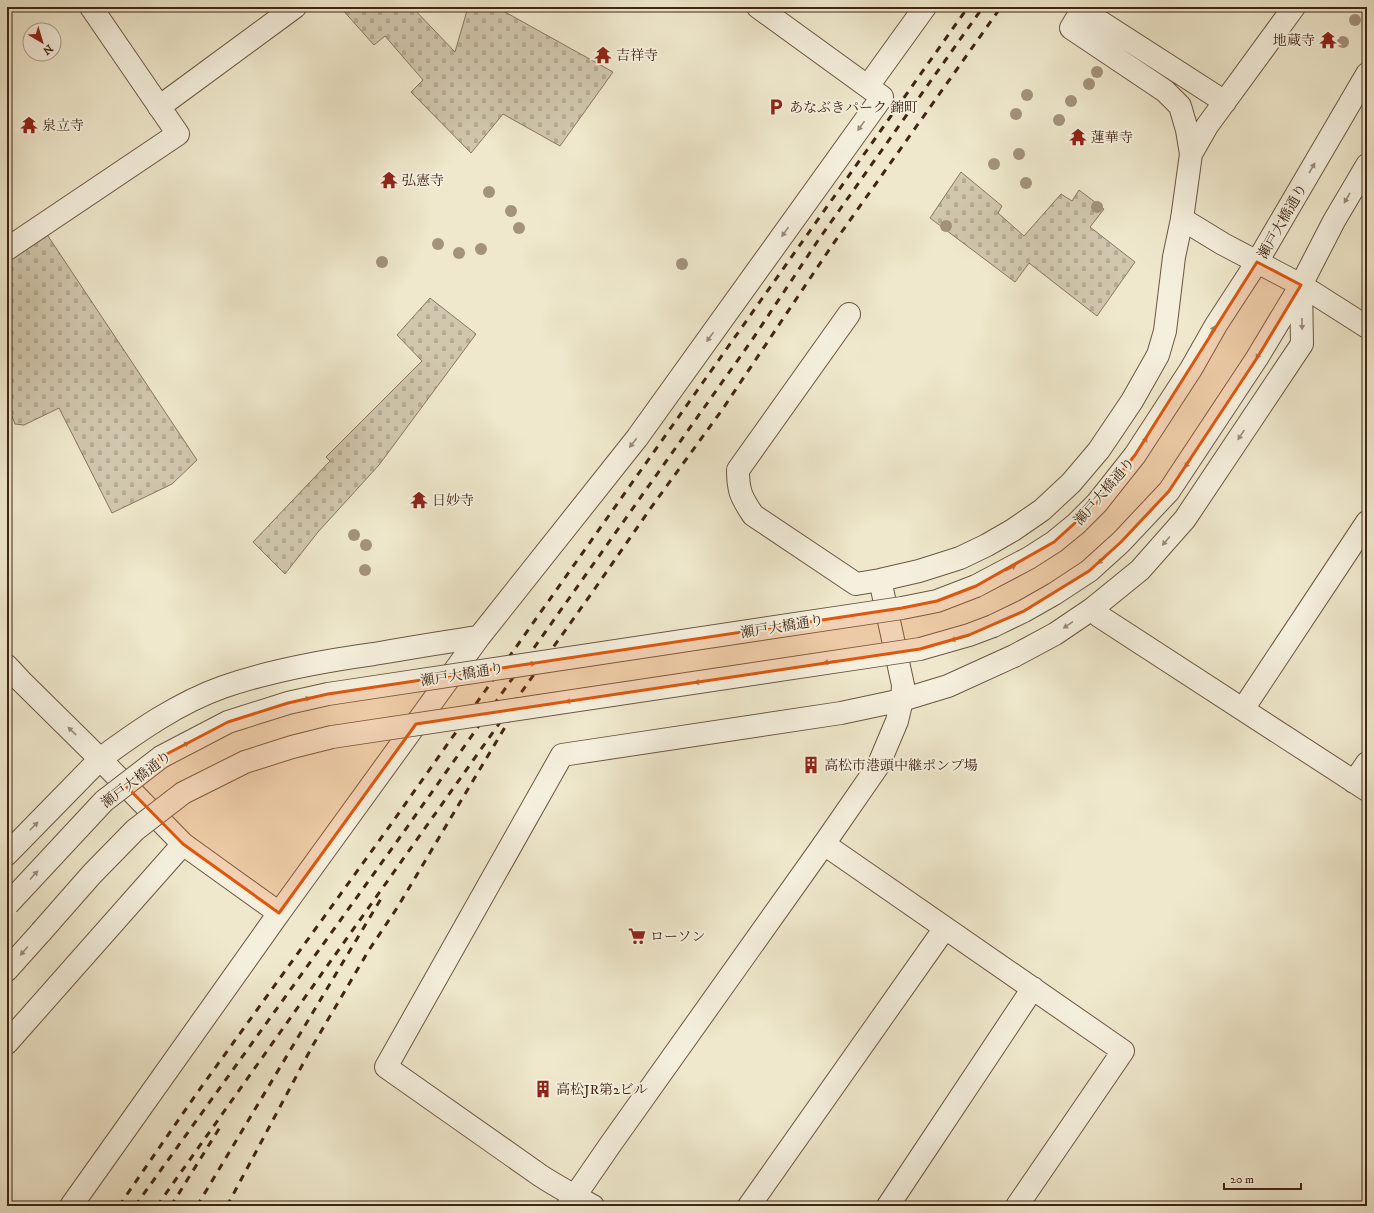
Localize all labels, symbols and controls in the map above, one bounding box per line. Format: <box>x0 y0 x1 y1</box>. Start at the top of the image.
north arrow <box>22 22 62 62</box>
temple icon: 地蔵寺 <box>1318 30 1338 50</box>
place label: 地蔵寺 <box>1273 32 1315 50</box>
text: N <box>40 41 55 57</box>
temple icon: 吉祥寺 <box>593 45 613 65</box>
place label: 吉祥寺 <box>616 47 658 65</box>
parking icon: あなぶきパーク 錦町 <box>766 97 786 117</box>
place label: あなぶきパーク 錦町 <box>789 99 918 117</box>
temple icon: 泉立寺 <box>19 115 39 135</box>
place label: 泉立寺 <box>42 117 84 135</box>
one-way arrow <box>857 121 865 131</box>
temple icon: 蓮華寺 <box>1068 127 1088 147</box>
place label: 蓮華寺 <box>1091 129 1133 147</box>
one-way arrow <box>1309 162 1316 174</box>
temple icon: 弘憲寺 <box>379 170 399 190</box>
place label: 弘憲寺 <box>402 172 444 190</box>
street label: 瀬戸大橋通り <box>1254 181 1312 262</box>
one-way arrow <box>1344 192 1351 204</box>
one-way arrow <box>781 226 789 237</box>
one-way arrow <box>1299 318 1305 331</box>
one-way arrow <box>1209 326 1216 337</box>
one-way arrow <box>706 332 714 342</box>
one-way arrow <box>1256 348 1263 360</box>
one-way arrow <box>1237 430 1245 440</box>
one-way arrow <box>1140 436 1147 448</box>
one-way arrow <box>629 437 638 448</box>
street label: 瀬戸大橋通り <box>1070 454 1139 529</box>
one-way arrow <box>1184 457 1192 468</box>
temple icon: 日妙寺 <box>409 490 429 510</box>
place label: 日妙寺 <box>432 492 474 510</box>
one-way arrow <box>1162 536 1171 547</box>
one-way arrow <box>1097 555 1107 564</box>
one-way arrow <box>1005 565 1016 572</box>
street label: 瀬戸大橋通り <box>739 612 825 642</box>
one-way arrow <box>1063 621 1073 629</box>
one-way arrow <box>950 636 962 642</box>
one-way arrow <box>823 659 835 665</box>
street label: 瀬戸大橋通り <box>419 660 505 690</box>
one-way arrow <box>524 661 536 667</box>
one-way arrow <box>694 679 706 685</box>
one-way arrow <box>299 696 311 702</box>
one-way arrow <box>565 698 578 704</box>
one-way arrow <box>67 727 77 736</box>
one-way arrow <box>178 742 190 748</box>
street label: 瀬戸大橋通り <box>98 747 176 812</box>
building icon: 高松市港頭中継ポンプ場 <box>801 755 821 775</box>
place label: 高松市港頭中継ポンプ場 <box>824 757 978 775</box>
one-way arrow <box>29 821 39 831</box>
one-way arrow <box>30 870 39 880</box>
supermarket icon: ローソン <box>627 926 647 946</box>
place label: ローソン <box>650 928 705 946</box>
one-way arrow <box>19 946 28 956</box>
building icon: 高松JR第2ビル <box>533 1079 553 1099</box>
place label: 高松JR第2ビル <box>556 1081 648 1099</box>
scale bar <box>1224 1165 1301 1191</box>
text: 20 m <box>1230 1172 1254 1187</box>

